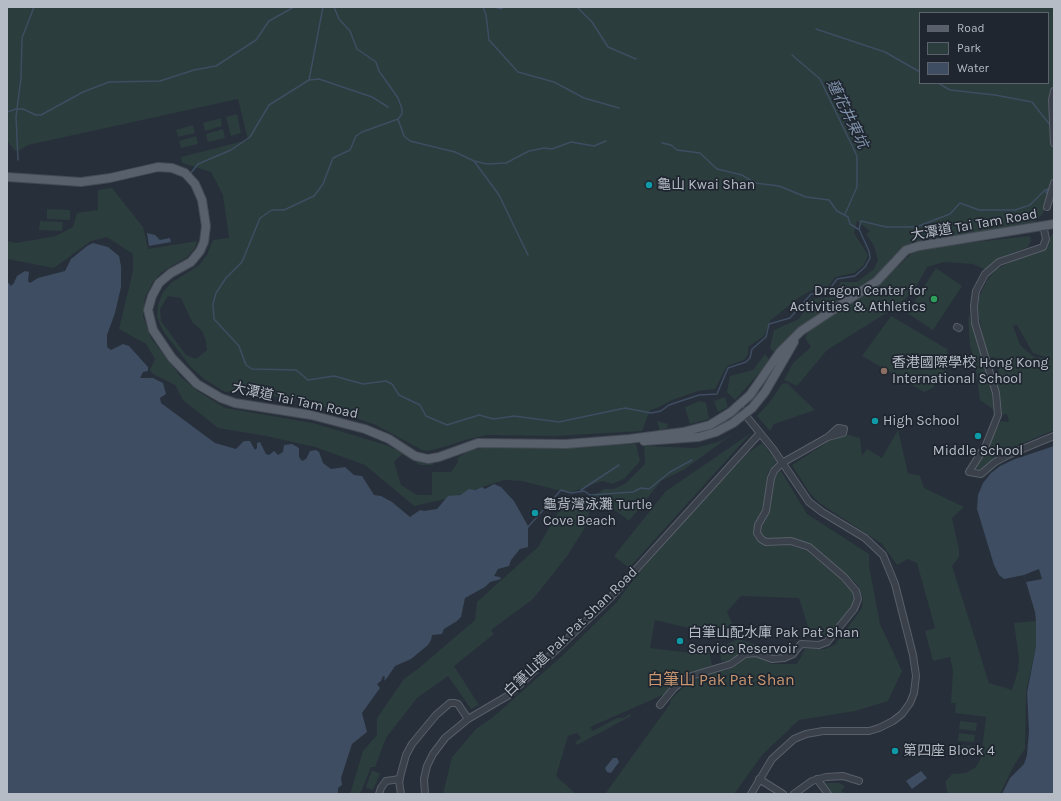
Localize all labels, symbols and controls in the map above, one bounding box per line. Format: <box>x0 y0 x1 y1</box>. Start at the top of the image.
legend <box>919 12 1049 84</box>
text: Road <box>957 21 985 35</box>
text: Park <box>957 41 981 55</box>
text: Water <box>957 61 989 75</box>
water label: 蓮花井東坑 <box>822 76 872 152</box>
place label: 龜山 Kwai Shan <box>657 177 755 193</box>
marker: 龜山 Kwai Shan <box>644 180 654 190</box>
street label: 大潭道 Tai Tam Road <box>909 206 1039 244</box>
place label: Dragon Center for Activities & Athletics <box>790 283 926 316</box>
marker: Dragon Center for Activities & Athletics <box>929 294 939 304</box>
place label: 香港國際學校 Hong Kong International School <box>892 355 1049 388</box>
marker: 香港國際學校 Hong Kong International School <box>879 366 889 376</box>
street label: 大潭道 Tai Tam Road <box>230 379 360 423</box>
place label: High School <box>883 413 960 429</box>
marker: High School <box>870 416 880 426</box>
marker: Middle School <box>973 431 983 441</box>
place label: Middle School <box>933 443 1023 459</box>
place label: 龜背灣泳灘 Turtle Cove Beach <box>543 497 652 530</box>
marker: 龜背灣泳灘 Turtle Cove Beach <box>530 508 540 518</box>
street label: 白筆山道 Pak Pat Shan Road <box>501 564 641 700</box>
place label: 白筆山配水庫 Pak Pat Shan Service Reservoir <box>688 625 859 658</box>
marker: 白筆山配水庫 Pak Pat Shan Service Reservoir <box>675 636 685 646</box>
district label: 白筆山 Pak Pat Shan <box>647 670 795 690</box>
place label: 第四座 Block 4 <box>903 743 995 759</box>
marker: 第四座 Block 4 <box>890 746 900 756</box>

